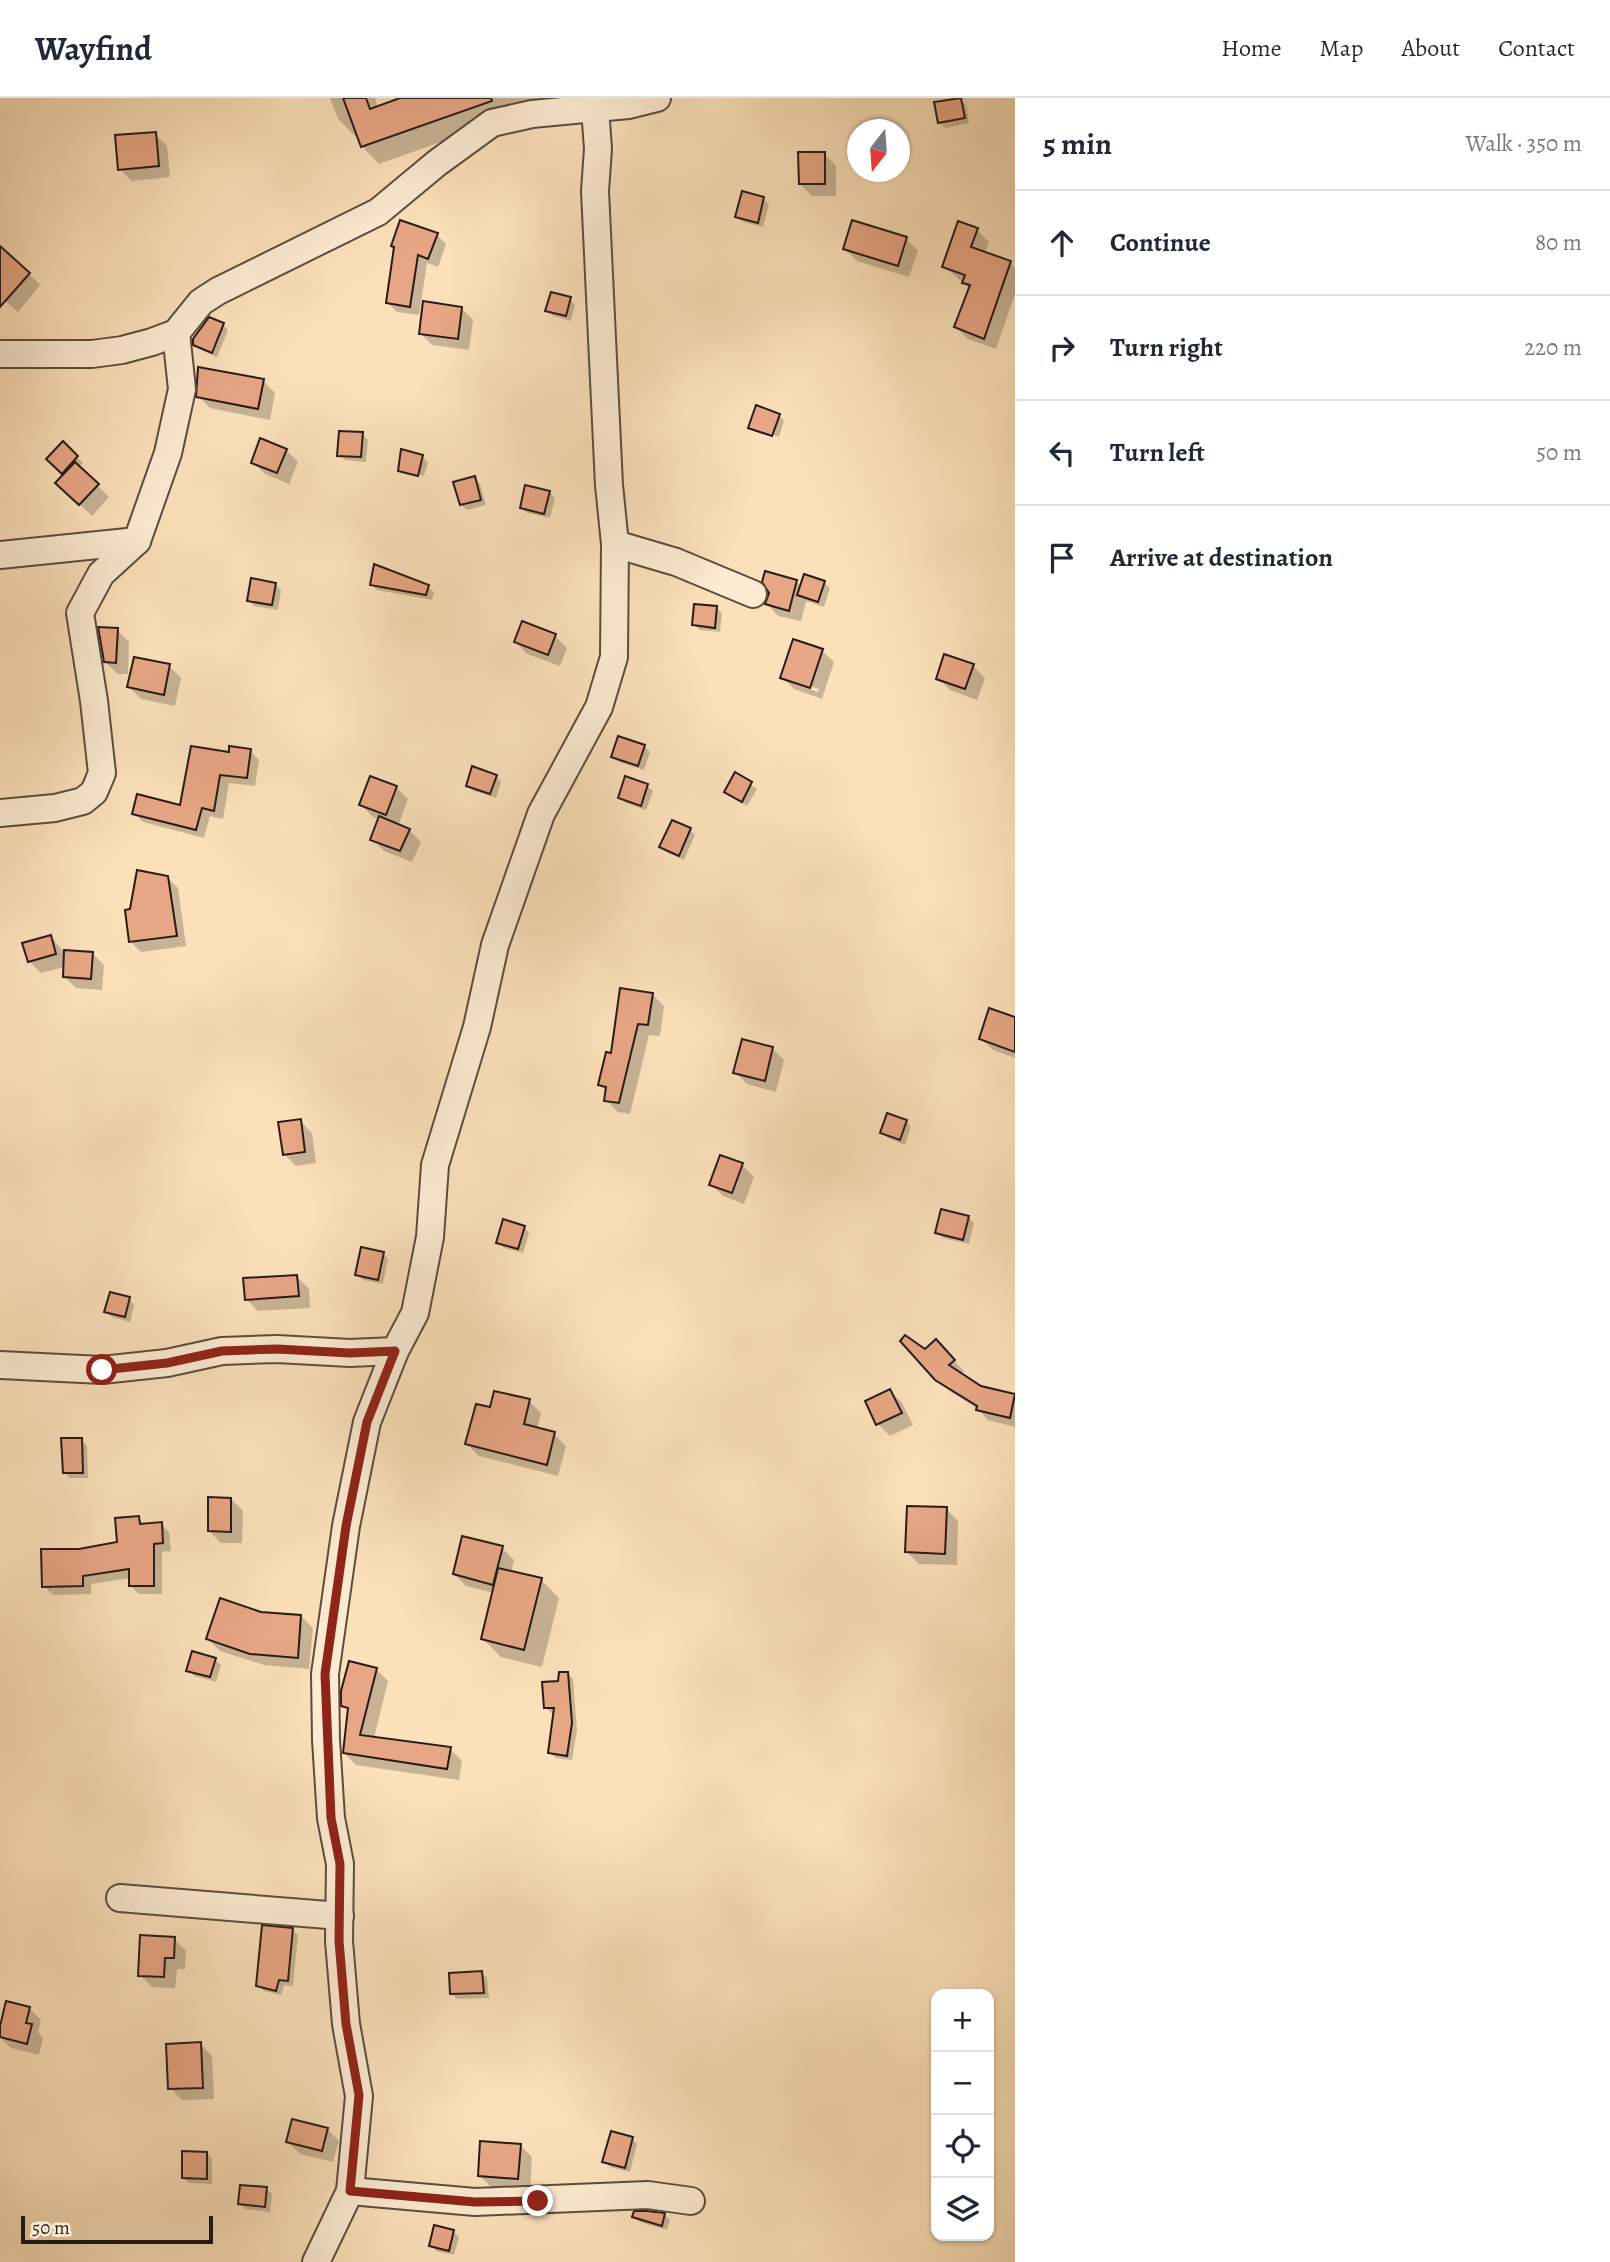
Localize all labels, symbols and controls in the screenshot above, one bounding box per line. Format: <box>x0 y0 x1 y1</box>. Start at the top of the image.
text: Wayfind <box>35 26 152 71</box>
text: Home <box>1221 32 1282 64</box>
text: Map <box>1320 32 1364 64</box>
text: About <box>1402 32 1460 64</box>
text: Contact <box>1498 32 1575 64</box>
north arrow <box>847 119 910 182</box>
text: 5 min <box>1043 124 1112 164</box>
text: Walk · 350 m <box>1466 128 1582 159</box>
icon: ahead <box>1043 224 1081 262</box>
text: Continue <box>1110 225 1211 260</box>
text: 80 m <box>1535 227 1582 258</box>
icon: right <box>1043 329 1081 367</box>
text: Turn right <box>1110 330 1223 365</box>
text: 220 m <box>1524 332 1582 363</box>
icon: left <box>1043 434 1081 472</box>
text: Turn left <box>1110 435 1205 470</box>
text: 50 m <box>1536 437 1582 468</box>
icon: arrive <box>1043 539 1081 577</box>
text: Arrive at destination <box>1110 540 1333 575</box>
route start <box>86 1354 117 1385</box>
map controls <box>931 1989 994 2241</box>
button: + <box>931 1989 994 2052</box>
button: − <box>931 2052 994 2115</box>
button: locate <box>931 2115 994 2178</box>
button: layers <box>931 2178 994 2241</box>
route end <box>522 2185 553 2216</box>
scale bar <box>21 2213 214 2245</box>
text: 50 m <box>32 2215 70 2241</box>

